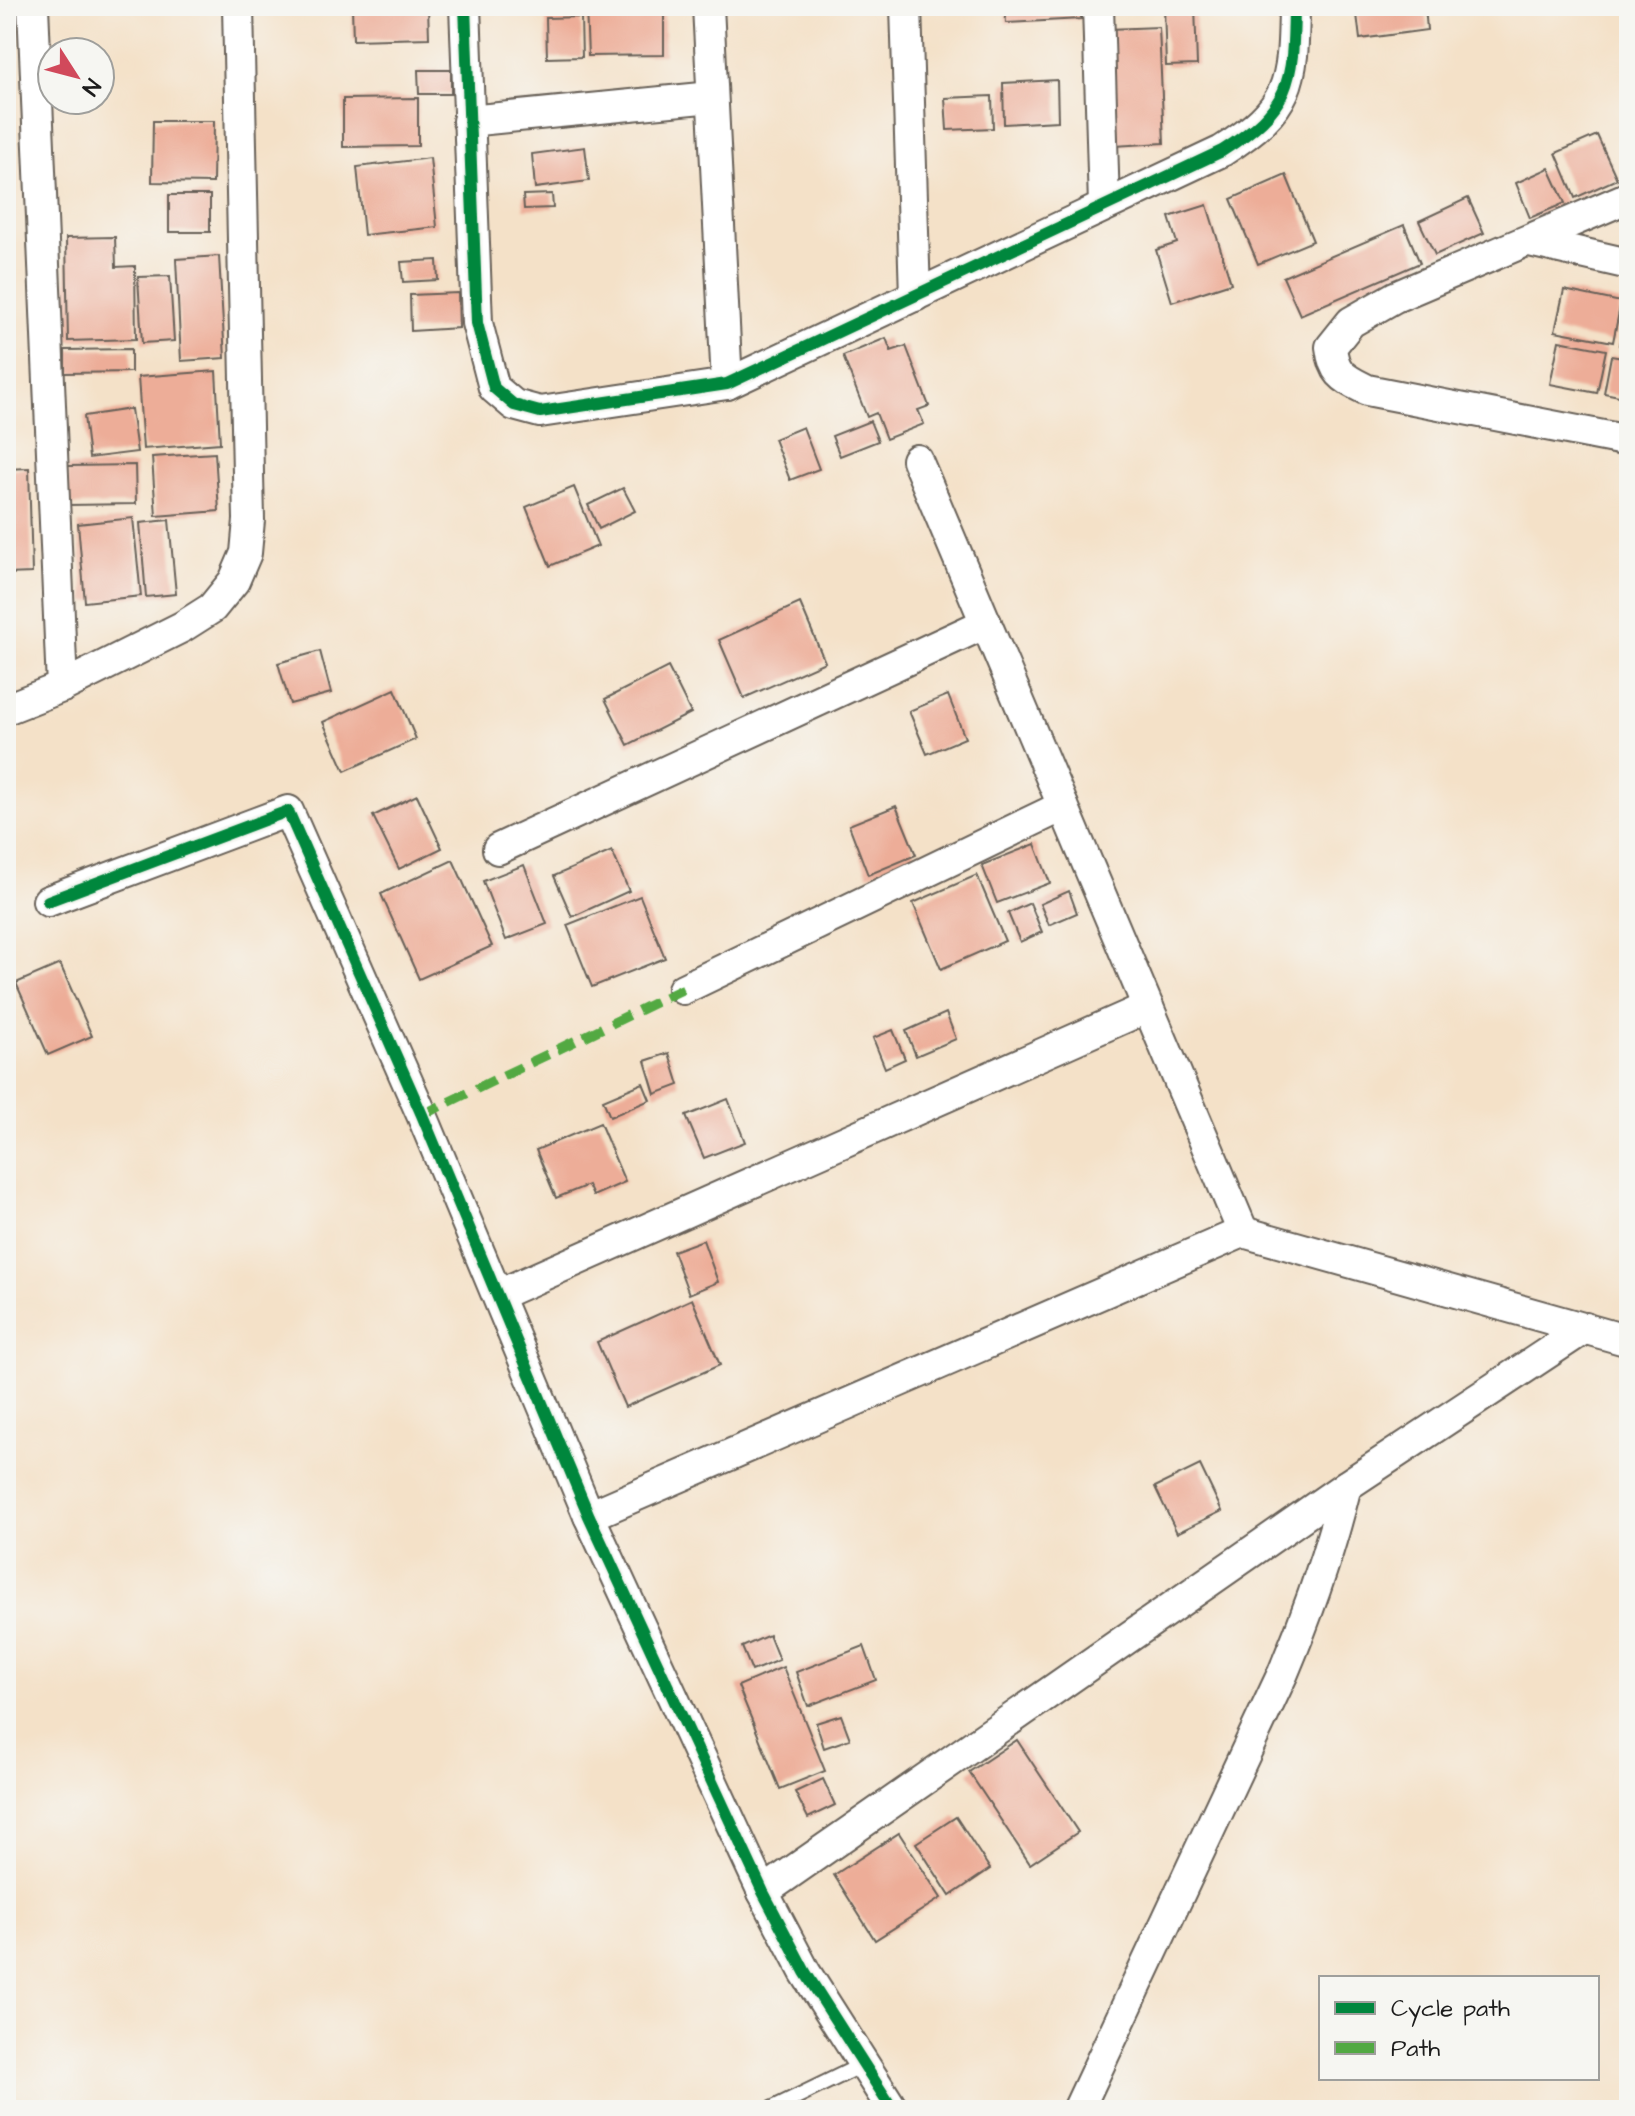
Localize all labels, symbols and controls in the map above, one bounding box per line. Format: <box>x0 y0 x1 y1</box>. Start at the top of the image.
north arrow <box>36 36 116 116</box>
text: N <box>74 72 108 102</box>
legend <box>1319 1976 1599 2080</box>
text: Cycle path <box>1391 1992 1510 2027</box>
text: Path <box>1391 2032 1440 2066</box>

